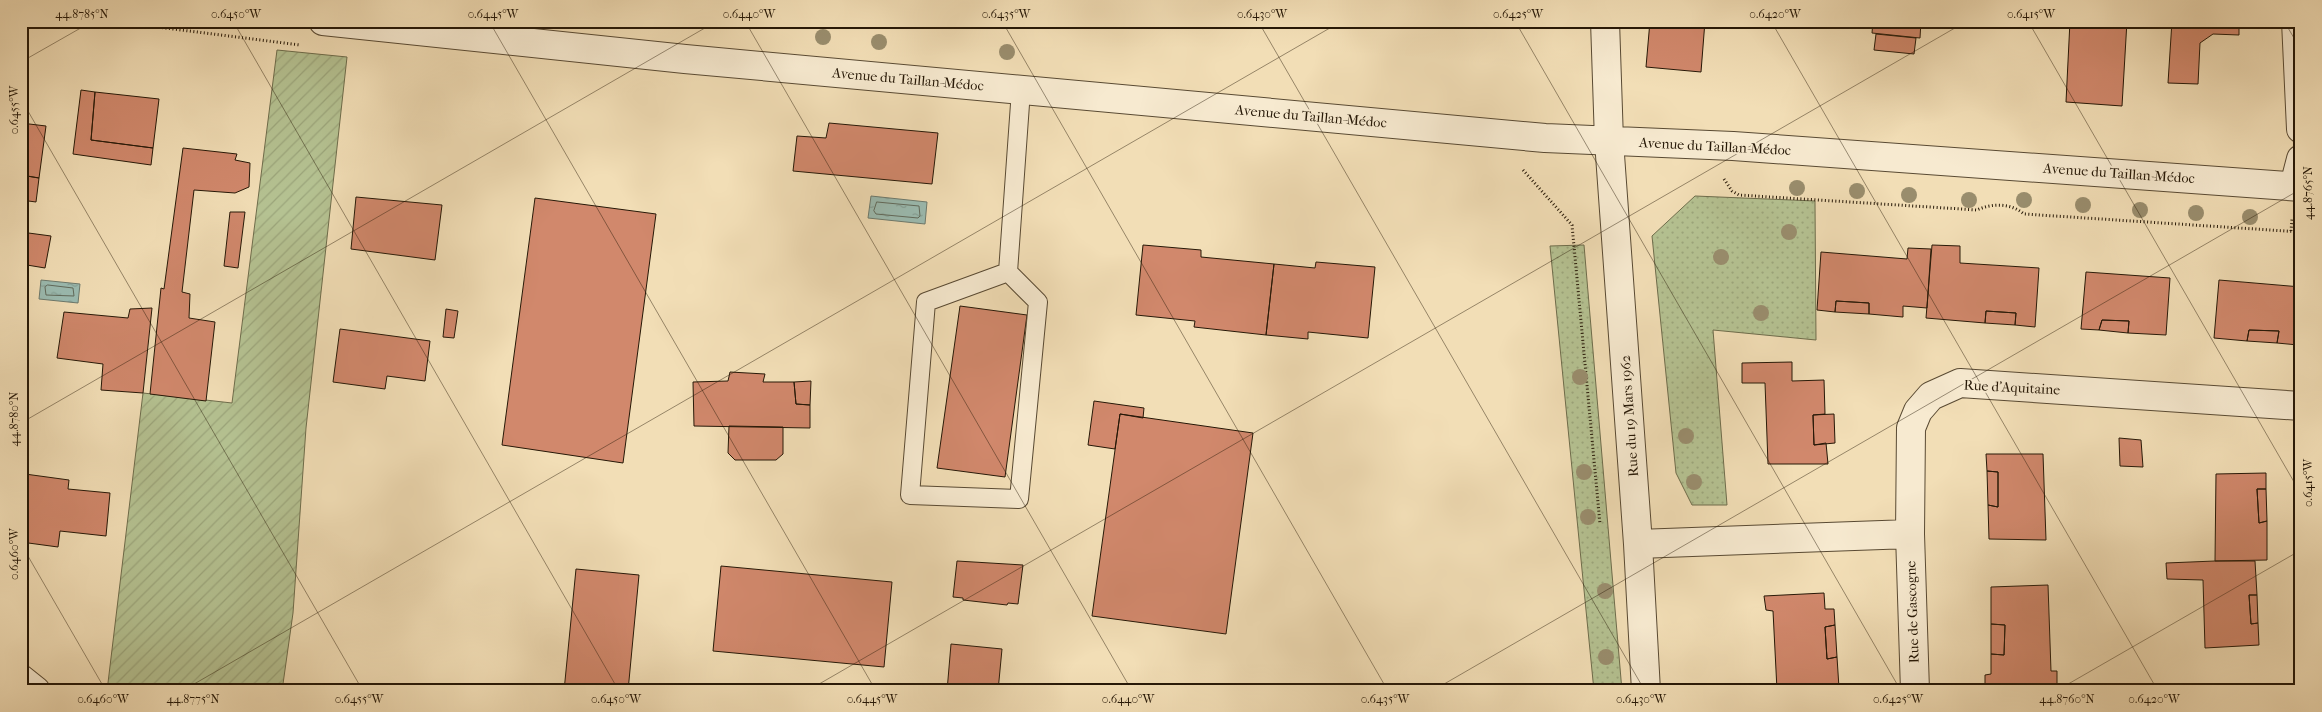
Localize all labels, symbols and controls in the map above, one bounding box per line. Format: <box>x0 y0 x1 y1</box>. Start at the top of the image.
text: 44.8785°N <box>55 7 109 21</box>
text: 0.6450°W <box>211 7 262 21</box>
text: 0.6445°W <box>468 7 520 21</box>
text: 0.6440°W <box>723 7 776 21</box>
text: 0.6435°W <box>982 7 1032 21</box>
text: 0.6430°W <box>1237 7 1288 21</box>
text: 0.6425°W <box>1493 7 1544 21</box>
text: 0.6420°W <box>1749 7 1802 21</box>
text: 0.6415°W <box>2007 7 2056 21</box>
street label: Avenue du Taillan-Médoc <box>831 64 984 95</box>
text: 0.6455°W <box>7 84 21 134</box>
street label: Avenue du Taillan-Médoc <box>1234 101 1387 132</box>
street label: Avenue du Taillan-Médoc <box>1638 134 1791 159</box>
street label: Avenue du Taillan-Médoc <box>2042 160 2195 187</box>
text: 44.8765°N <box>2301 166 2315 220</box>
street label: Rue du 19 Mars 1962 <box>1617 354 1642 477</box>
street label: Rue d'Aquitaine <box>1963 376 2061 399</box>
text: 44.8780°N <box>7 392 21 446</box>
text: 0.6415°W <box>2301 458 2315 507</box>
text: 0.6460°W <box>7 527 21 580</box>
street label: Rue de Gascogne <box>1902 560 1923 664</box>
text: 0.6460°W <box>77 692 130 706</box>
text: 44.8775°N <box>166 692 220 706</box>
text: 0.6455°W <box>335 692 385 706</box>
text: 0.6450°W <box>591 692 642 706</box>
text: 0.6445°W <box>847 692 899 706</box>
text: 0.6440°W <box>1102 692 1155 706</box>
text: 0.6435°W <box>1361 692 1411 706</box>
text: 0.6430°W <box>1616 692 1667 706</box>
text: 0.6425°W <box>1873 692 1924 706</box>
text: 44.8760°N <box>2039 692 2095 706</box>
text: 0.6420°W <box>2128 692 2181 706</box>

